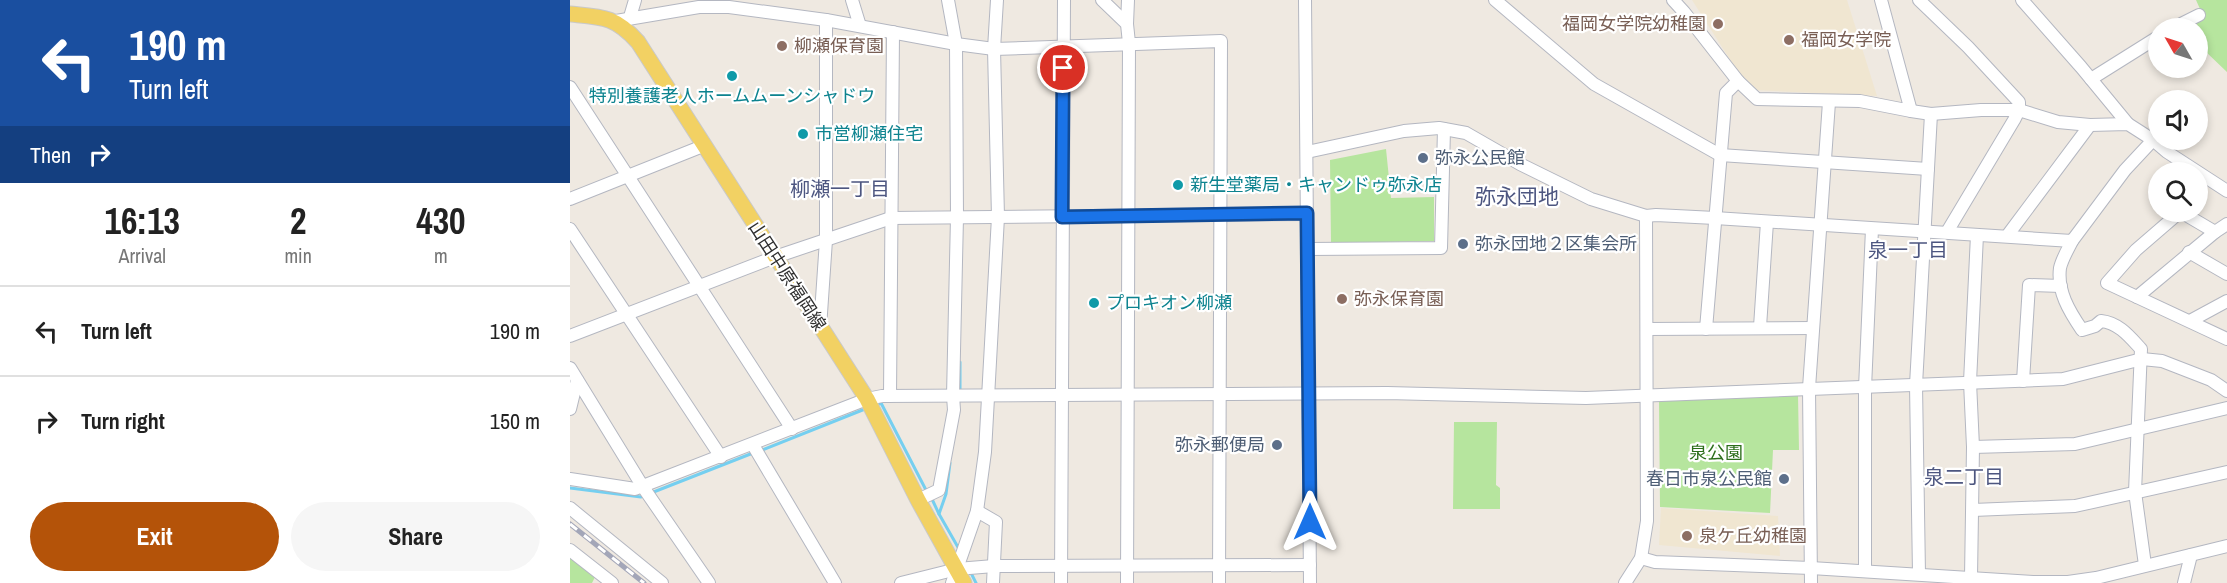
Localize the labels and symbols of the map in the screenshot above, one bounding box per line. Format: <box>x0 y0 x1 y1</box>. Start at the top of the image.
place label: 福岡女学院幼稚園 <box>1562 11 1706 36</box>
marker: 福岡女学院幼稚園 <box>1711 17 1725 31</box>
north arrow <box>2148 18 2208 78</box>
place label: 福岡女学院 <box>1801 27 1891 52</box>
place label: 柳瀬保育園 <box>794 33 884 58</box>
marker: 福岡女学院 <box>1782 33 1796 47</box>
marker: 柳瀬保育園 <box>775 39 789 53</box>
pin <box>1037 42 1088 93</box>
marker: 特別養護老人ホームムーンシャドウ <box>725 69 739 83</box>
place label: 特別養護老人ホームムーンシャドウ <box>589 83 875 108</box>
place label: 市営柳瀬住宅 <box>815 121 923 146</box>
marker: 市営柳瀬住宅 <box>796 127 810 141</box>
place label: 弥永公民館 <box>1435 145 1525 170</box>
marker: 弥永公民館 <box>1416 151 1430 165</box>
place label: 新生堂薬局・キャンドゥ弥永店 <box>1190 172 1442 197</box>
district label: 柳瀬一丁目 <box>790 175 890 202</box>
marker: 新生堂薬局・キャンドゥ弥永店 <box>1171 178 1185 192</box>
district label: 弥永団地 <box>1475 182 1559 211</box>
street label: 山田中原福岡線 <box>743 216 832 335</box>
place label: 弥永団地２区集会所 <box>1475 231 1637 256</box>
district label: 泉一丁目 <box>1868 236 1948 263</box>
marker: 弥永団地２区集会所 <box>1456 237 1470 251</box>
place label: 弥永保育園 <box>1354 286 1444 311</box>
place label: プロキオン柳瀬 <box>1106 290 1232 315</box>
marker: 弥永保育園 <box>1335 292 1349 306</box>
marker: プロキオン柳瀬 <box>1087 296 1101 310</box>
place label: 弥永郵便局 <box>1175 432 1265 457</box>
marker: 弥永郵便局 <box>1270 438 1284 452</box>
park label: 泉公園 <box>1689 440 1743 465</box>
district label: 泉二丁目 <box>1924 463 2004 490</box>
place label: 春日市泉公民館 <box>1646 466 1772 491</box>
marker: 春日市泉公民館 <box>1777 472 1791 486</box>
position arrow <box>1278 490 1342 554</box>
place label: 泉ケ丘幼稚園 <box>1699 523 1807 548</box>
marker: 泉ケ丘幼稚園 <box>1680 529 1694 543</box>

